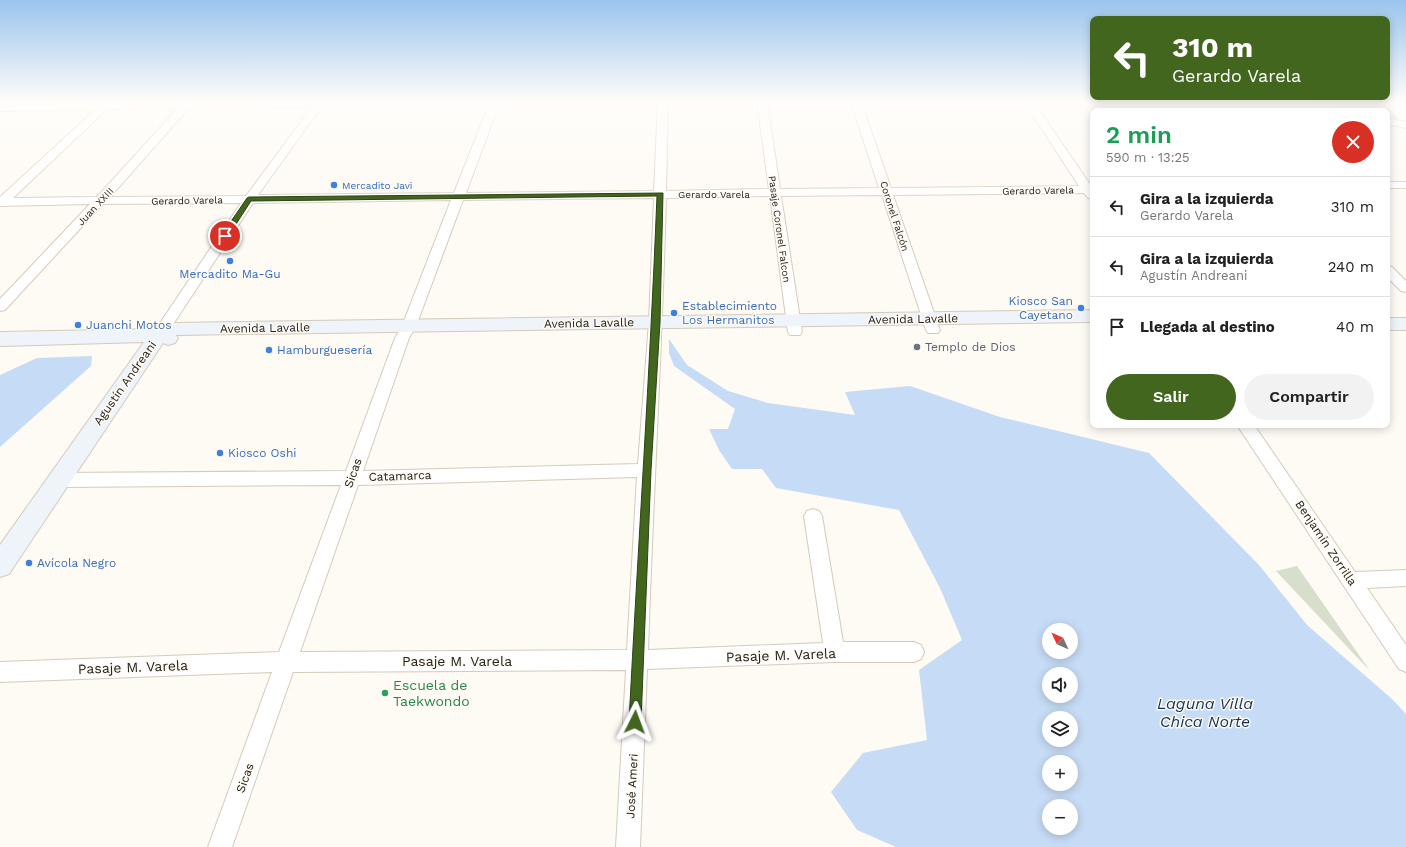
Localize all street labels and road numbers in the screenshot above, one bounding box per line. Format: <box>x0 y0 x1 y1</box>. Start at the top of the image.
street label: Pasaje Coronel Falcon <box>767 175 792 283</box>
street label: Coronel Falcón <box>878 180 911 253</box>
street label: Gerardo Varela <box>1002 184 1074 197</box>
street label: Juan XXIII <box>75 185 116 228</box>
street label: Gerardo Varela <box>678 189 750 200</box>
street label: Gerardo Varela <box>151 194 223 207</box>
street label: Avenida Lavalle <box>868 311 958 327</box>
street label: Avenida Lavalle <box>544 315 634 331</box>
street label: Avenida Lavalle <box>220 320 310 336</box>
street label: Agustín Andreani <box>91 338 159 428</box>
street label: Sicas <box>341 456 365 490</box>
street label: Catamarca <box>368 468 432 484</box>
street label: Benjamín Zorrilla <box>1292 498 1360 588</box>
street label: Pasaje M. Varela <box>726 645 836 665</box>
street label: Pasaje M. Varela <box>402 653 512 669</box>
street label: Pasaje M. Varela <box>78 657 188 677</box>
street label: José Ameri <box>623 753 641 819</box>
street label: Sicas <box>233 761 257 795</box>

